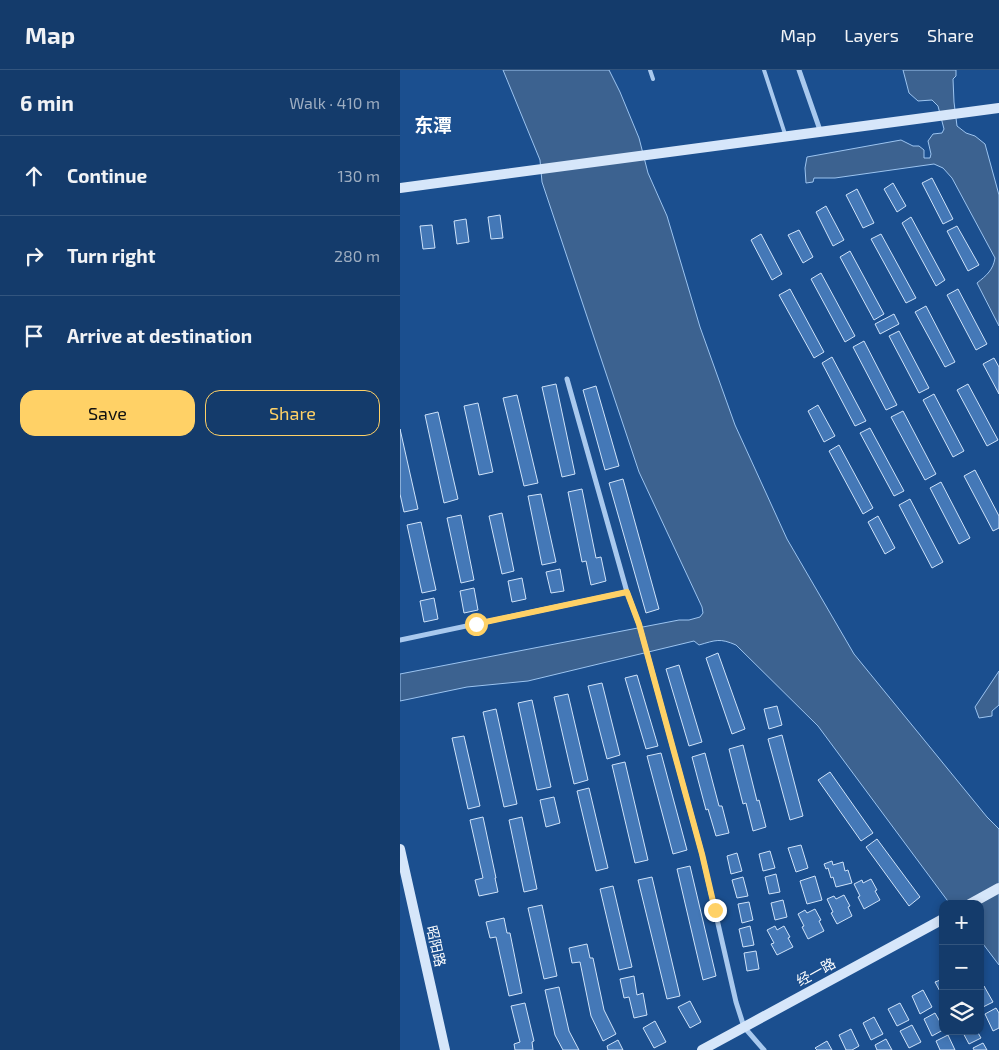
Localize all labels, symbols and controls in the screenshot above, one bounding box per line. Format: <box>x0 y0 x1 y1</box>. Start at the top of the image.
text: Map <box>25 20 75 49</box>
text: Map <box>780 24 816 46</box>
text: Layers <box>844 24 899 46</box>
text: Share <box>927 24 974 46</box>
text: 6 min <box>20 90 74 115</box>
text: Walk · 410 m <box>289 93 380 112</box>
district label: 东潭 <box>414 113 452 136</box>
icon: ahead <box>20 162 48 190</box>
text: Continue <box>67 164 147 187</box>
text: 130 m <box>338 166 380 185</box>
icon: right <box>20 242 48 270</box>
text: Turn right <box>67 244 155 267</box>
text: 280 m <box>334 246 380 265</box>
icon: arrive <box>20 322 48 350</box>
text: Arrive at destination <box>67 324 252 347</box>
button: Save <box>20 390 195 436</box>
button: Share <box>205 390 380 436</box>
route start <box>465 613 488 636</box>
route end <box>704 899 727 922</box>
map controls <box>939 900 984 1035</box>
button: + <box>939 900 984 945</box>
street label: 昭阳路 <box>423 924 449 968</box>
button: − <box>939 945 984 990</box>
street label: 经一路 <box>793 954 838 989</box>
button: layers <box>939 990 984 1035</box>

